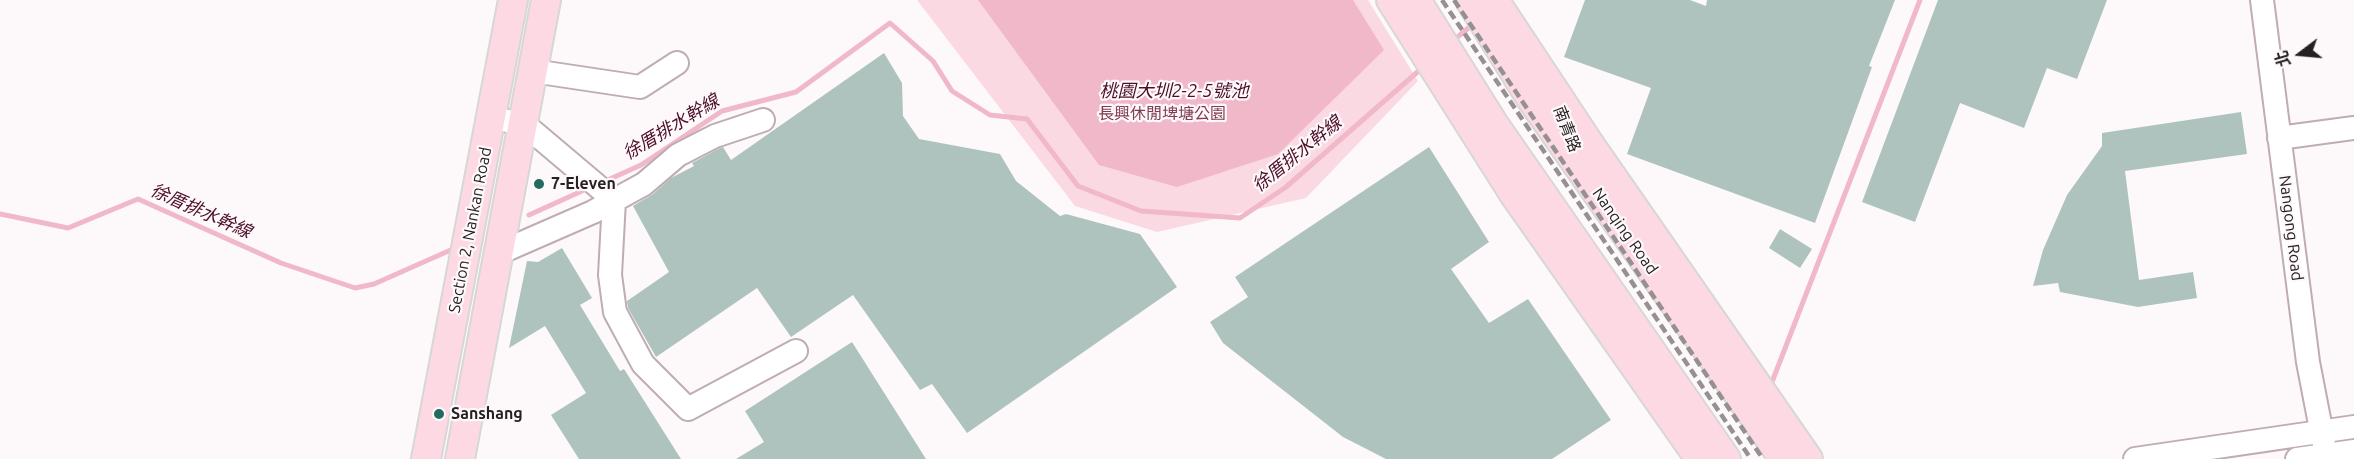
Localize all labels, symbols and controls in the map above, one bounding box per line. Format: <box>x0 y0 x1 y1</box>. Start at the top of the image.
north arrow <box>2270 24 2330 84</box>
text: 北 <box>2272 49 2294 69</box>
water label: 桃園大圳2-2-5號池 <box>1099 80 1249 102</box>
water label: 徐厝排水幹線 <box>619 90 723 164</box>
street label: 南青路 <box>1549 103 1585 155</box>
park label: 長興休閒埤塘公園 <box>1098 104 1226 124</box>
water label: 徐厝排水幹線 <box>1248 112 1346 196</box>
street label: Section 2, Nankan Road <box>445 146 495 314</box>
place label: 7-Eleven <box>551 174 616 194</box>
street label: Nangong Road <box>2275 174 2307 282</box>
marker: 7-Eleven <box>532 177 546 191</box>
water label: 徐厝排水幹線 <box>147 179 255 243</box>
street label: Nanqing Road <box>1588 184 1662 278</box>
place label: Sanshang <box>451 404 523 424</box>
marker: Sanshang <box>432 407 446 421</box>

